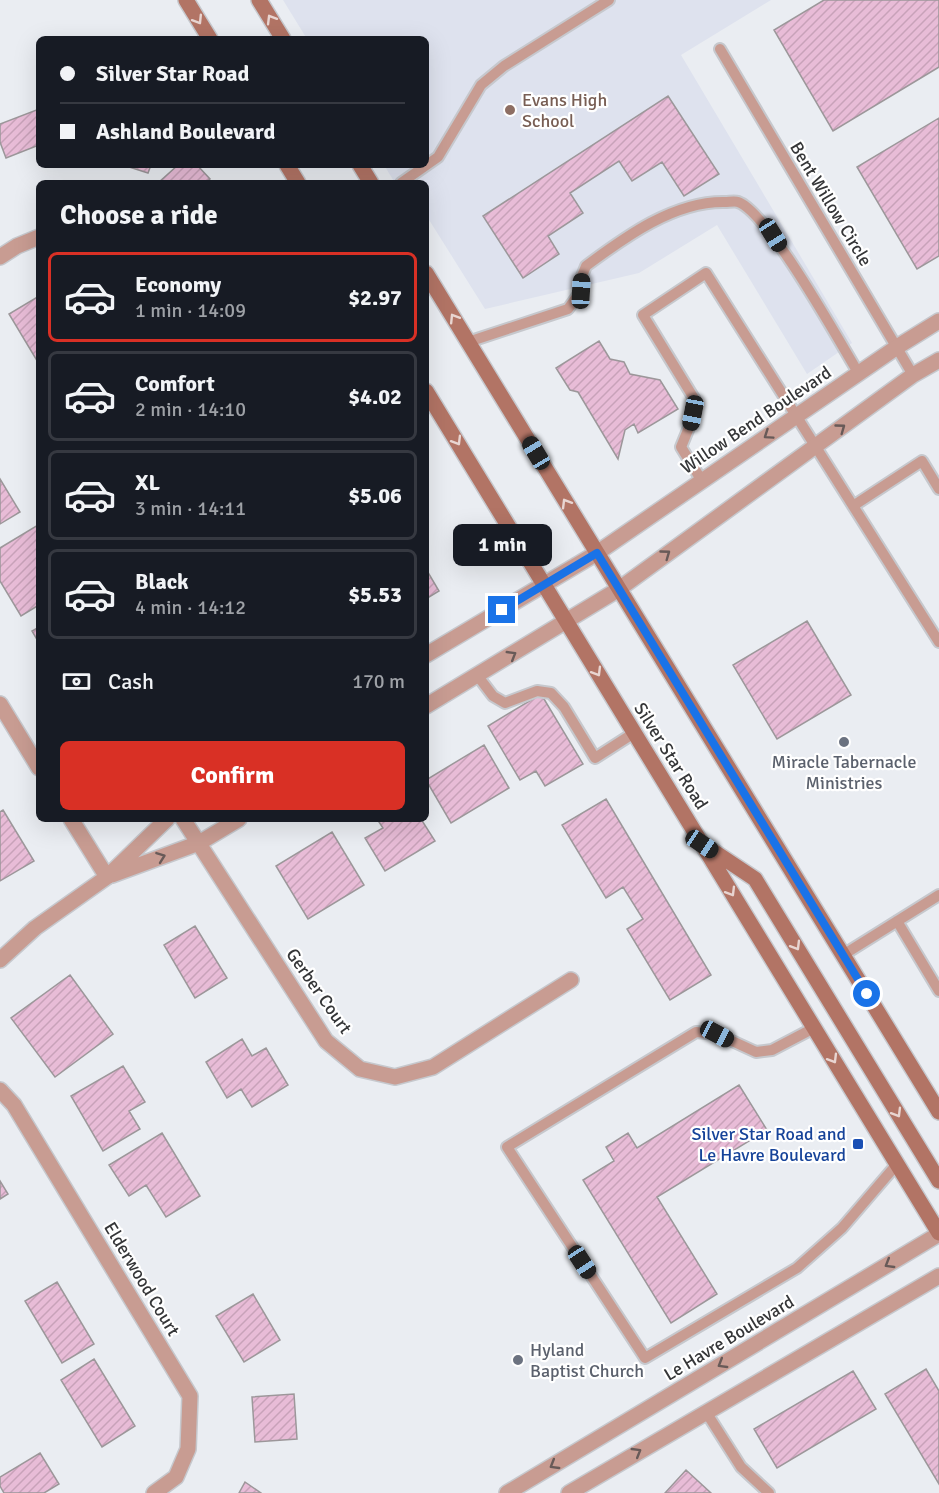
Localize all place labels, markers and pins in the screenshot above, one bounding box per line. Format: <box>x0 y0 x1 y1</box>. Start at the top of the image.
place label: Evans High School <box>522 89 607 132</box>
marker: Evans High School <box>503 103 517 117</box>
marker: Miracle Tabernacle Ministries <box>837 735 851 749</box>
place label: Miracle Tabernacle Ministries <box>772 751 916 794</box>
place label: Silver Star Road and Le Havre Boulevard <box>691 1123 846 1166</box>
marker: Silver Star Road and Le Havre Boulevard <box>851 1137 865 1151</box>
place label: Hyland Baptist Church <box>530 1339 644 1382</box>
marker: Hyland Baptist Church <box>511 1353 525 1367</box>

